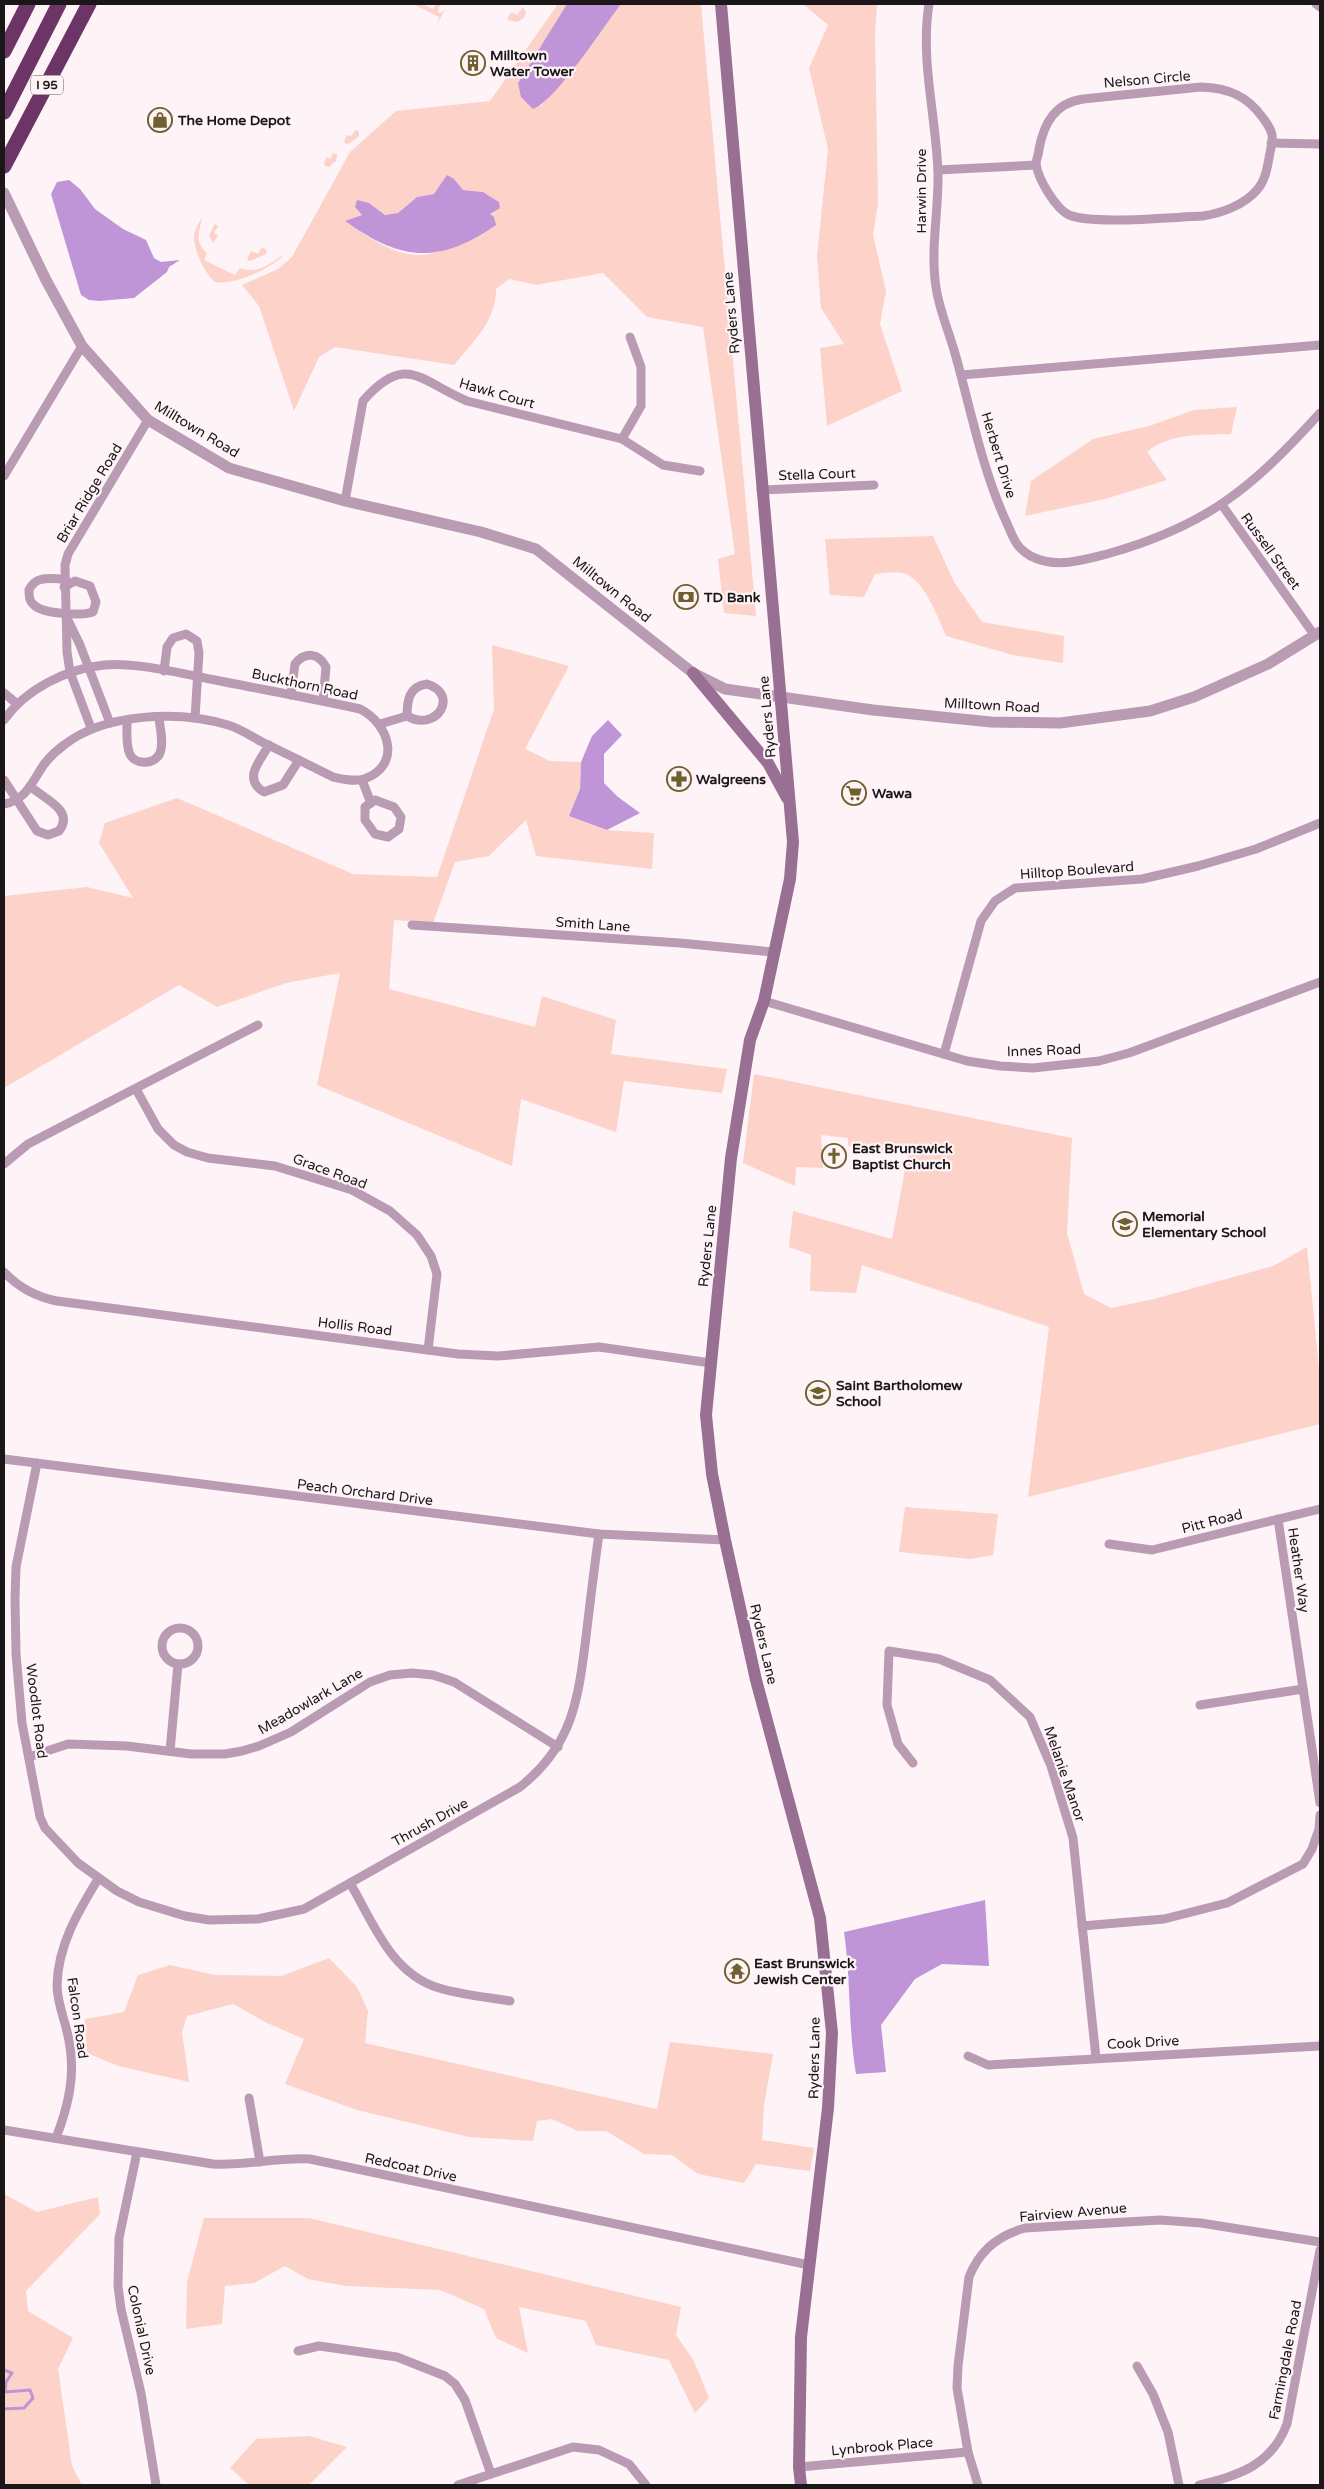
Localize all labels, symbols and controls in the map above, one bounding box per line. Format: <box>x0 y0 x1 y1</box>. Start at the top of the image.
place label: Milltown Water Tower <box>490 47 574 80</box>
building icon: Milltown Water Tower <box>460 50 486 76</box>
street label: Nelson Circle <box>1103 67 1191 92</box>
road number: I 95 <box>31 76 63 94</box>
shop icon: The Home Depot <box>147 107 173 133</box>
place label: The Home Depot <box>177 112 291 129</box>
street label: Harwin Drive <box>913 148 930 234</box>
street label: Ryders Lane <box>719 271 744 355</box>
street label: Hawk Court <box>457 375 537 413</box>
street label: Milltown Road <box>151 397 242 461</box>
street label: Herbert Drive <box>977 410 1020 500</box>
street label: Briar Ridge Road <box>53 440 126 546</box>
street label: Stella Court <box>778 465 857 484</box>
street label: Russell Street <box>1237 510 1304 593</box>
street label: Milltown Road <box>569 553 654 626</box>
bank icon: TD Bank <box>673 584 699 610</box>
place label: TD Bank <box>703 589 761 606</box>
street label: Buckthorn Road <box>250 665 360 704</box>
street label: Ryders Lane <box>755 675 780 759</box>
street label: Milltown Road <box>944 695 1040 716</box>
pharmacy icon: Walgreens <box>666 766 692 792</box>
place label: Walgreens <box>696 771 766 788</box>
supermarket icon: Wawa <box>841 780 867 806</box>
place label: Wawa <box>872 785 912 802</box>
street label: Hilltop Boulevard <box>1019 858 1135 883</box>
street label: Smith Lane <box>555 913 631 936</box>
street label: Innes Road <box>1007 1041 1081 1060</box>
place label: East Brunswick Baptist Church <box>852 1140 953 1173</box>
church icon: East Brunswick Baptist Church <box>821 1143 847 1169</box>
street label: Grace Road <box>290 1150 369 1193</box>
street label: Ryders Lane <box>695 1204 720 1288</box>
place label: Memorial Elementary School <box>1142 1208 1266 1241</box>
school or university icon: Memorial Elementary School <box>1112 1211 1138 1237</box>
street label: Hollis Road <box>317 1313 393 1339</box>
place label: Saint Bartholomew School <box>836 1377 962 1410</box>
school or university icon: Saint Bartholomew School <box>805 1380 831 1406</box>
street label: Peach Orchard Drive <box>296 1476 434 1509</box>
street label: Pitt Road <box>1180 1506 1244 1537</box>
street label: Heather Way <box>1284 1526 1313 1614</box>
street label: Ryders Lane <box>746 1602 781 1686</box>
street label: Woodlot Road <box>22 1663 51 1759</box>
street label: Meadowlark Lane <box>255 1665 366 1738</box>
street label: Melanie Manor <box>1040 1724 1089 1825</box>
street label: Thrush Drive <box>389 1795 471 1850</box>
place label: East Brunswick Jewish Center <box>753 1955 855 1988</box>
temple icon: East Brunswick Jewish Center <box>724 1958 750 1984</box>
street label: Falcon Road <box>63 1976 92 2060</box>
street label: Ryders Lane <box>805 2017 824 2099</box>
street label: Cook Drive <box>1106 2032 1180 2053</box>
street label: Redcoat Drive <box>363 2149 459 2186</box>
street label: Fairview Avenue <box>1019 2199 1128 2226</box>
street label: Colonial Drive <box>124 2284 159 2377</box>
street label: Farmingdale Road <box>1266 2299 1305 2421</box>
street label: Lynbrook Place <box>830 2434 934 2459</box>

